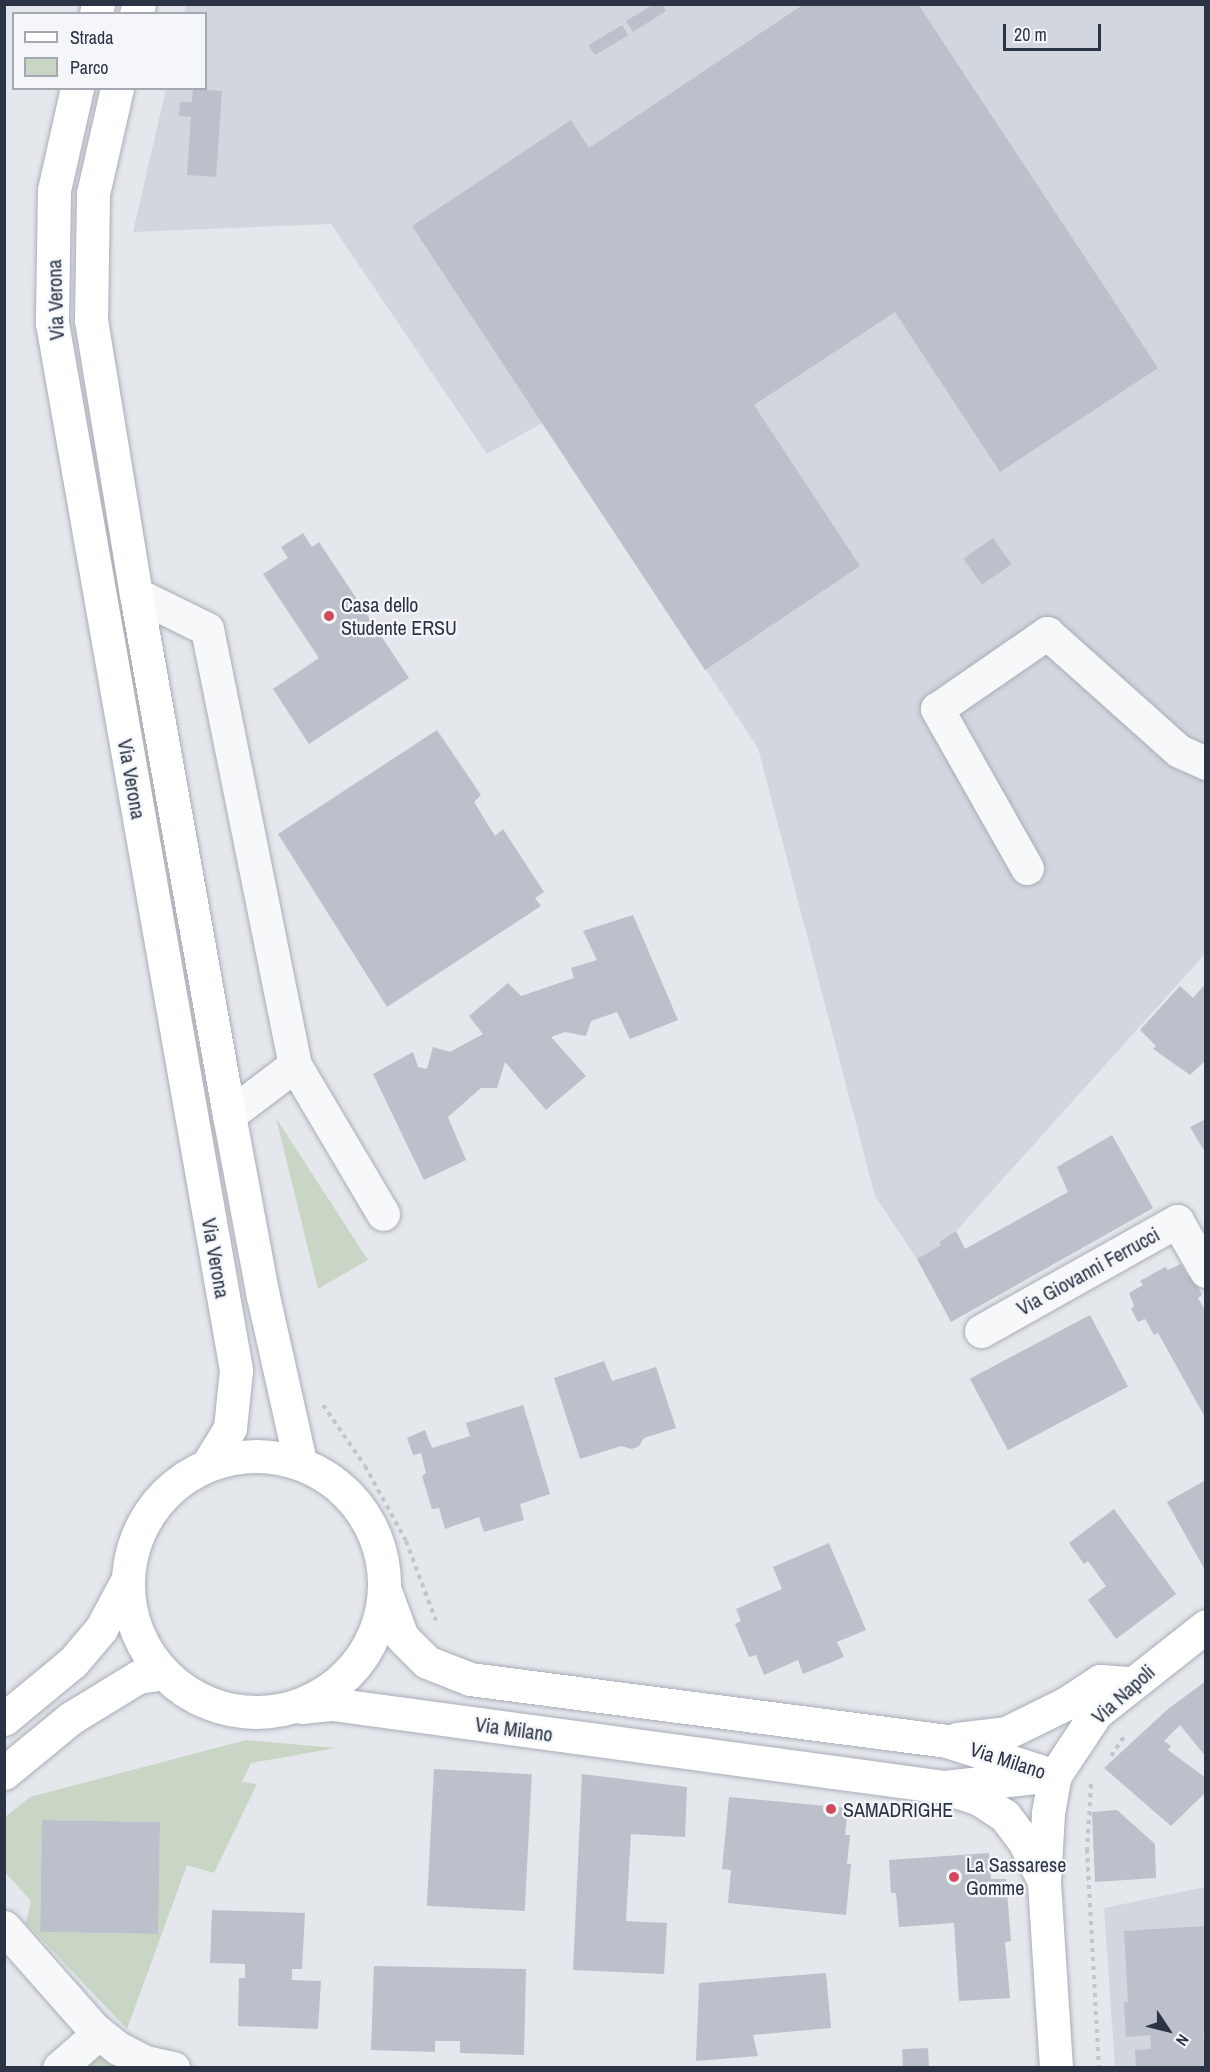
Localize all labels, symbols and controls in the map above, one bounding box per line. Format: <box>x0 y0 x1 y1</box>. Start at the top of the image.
legend <box>12 12 207 90</box>
scale bar <box>1006 12 1104 50</box>
text: 20 m <box>1014 22 1047 47</box>
text: Strada <box>70 25 114 50</box>
text: Parco <box>70 55 109 80</box>
street label: Via Verona <box>42 259 68 341</box>
place label: Casa dello Studente ERSU <box>341 592 457 639</box>
marker: Casa dello Studente ERSU <box>322 609 336 623</box>
street label: Via Verona <box>113 737 151 821</box>
street label: Via Verona <box>197 1216 235 1300</box>
street label: Via Giovanni Ferrucci <box>1012 1222 1164 1320</box>
street label: Via Napoli <box>1087 1660 1159 1728</box>
street label: Via Milano <box>474 1712 554 1746</box>
street label: Via Milano <box>967 1737 1049 1783</box>
place label: SAMADRIGHE <box>843 1797 953 1821</box>
marker: SAMADRIGHE <box>824 1802 838 1816</box>
place label: La Sassarese Gomme <box>966 1853 1066 1900</box>
marker: La Sassarese Gomme <box>947 1870 961 1884</box>
north arrow <box>1138 2000 1198 2060</box>
text: N <box>1171 2030 1194 2051</box>

